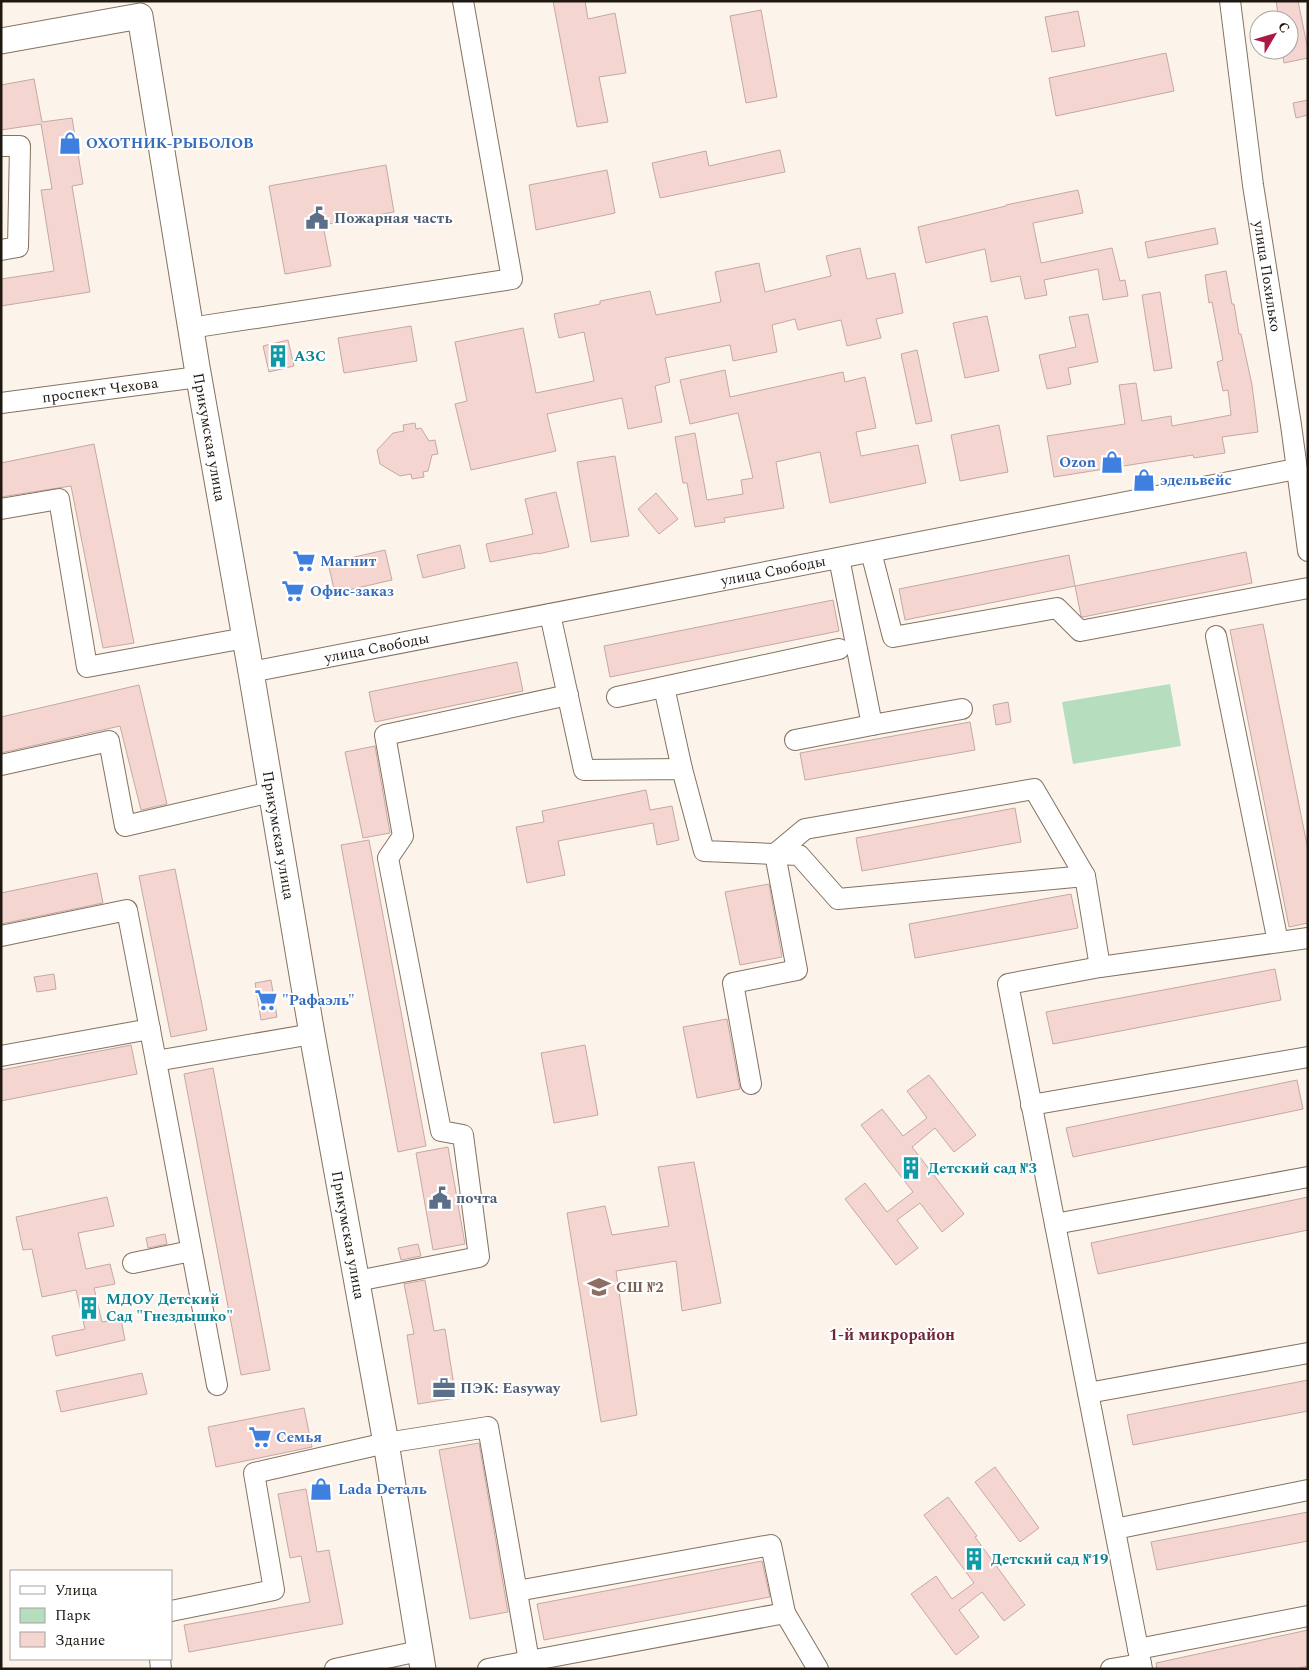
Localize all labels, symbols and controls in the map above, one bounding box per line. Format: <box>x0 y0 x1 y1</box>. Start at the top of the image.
north arrow <box>1249 10 1299 60</box>
text: С <box>1273 17 1295 38</box>
shop icon: ОХОТНИК-РЫБОЛОВ <box>57 130 83 156</box>
place label: ОХОТНИК-РЫБОЛОВ <box>86 132 254 155</box>
public building icon: Пожарная часть <box>304 205 330 231</box>
place label: Пожарная часть <box>334 207 452 230</box>
street label: улица Похилько <box>1247 218 1287 334</box>
building icon: АЗС <box>265 343 291 369</box>
place label: АЗС <box>294 345 326 368</box>
street label: проспект Чехова <box>41 371 160 409</box>
street label: Прикумская улица <box>186 371 232 504</box>
shop icon: Ozon <box>1099 449 1125 475</box>
place label: Ozon <box>1059 451 1096 474</box>
shop icon: эдельвейс <box>1131 467 1157 493</box>
place label: эдельвейс <box>1160 469 1232 492</box>
supermarket icon: Магнит <box>291 548 317 574</box>
place label: Магнит <box>320 550 377 573</box>
street label: улица Свободы <box>718 550 828 593</box>
supermarket icon: Офис-заказ <box>280 578 306 604</box>
place label: Офис-заказ <box>310 580 394 603</box>
street label: улица Свободы <box>321 627 431 670</box>
street label: Прикумская улица <box>256 769 300 902</box>
supermarket icon: "Рафаэль" <box>253 987 279 1013</box>
place label: "Рафаэль" <box>282 989 355 1012</box>
building icon: Детский сад №3 <box>898 1155 924 1181</box>
place label: Детский сад №3 <box>928 1157 1037 1180</box>
street label: Прикумская улица <box>325 1169 371 1302</box>
public building icon: почта <box>427 1185 453 1211</box>
place label: почта <box>456 1187 498 1210</box>
school or university icon: СШ №2 <box>586 1274 612 1300</box>
place label: СШ №2 <box>616 1276 664 1299</box>
place label: МДОУ Детский Сад "Гнездышко" <box>106 1288 233 1328</box>
building icon: МДОУ Детский Сад "Гнездышко" <box>76 1295 102 1321</box>
district label: 1-й микрорайон <box>829 1323 955 1347</box>
office icon: ПЭК: Easyway <box>431 1375 457 1401</box>
place label: ПЭК: Easyway <box>460 1377 561 1400</box>
supermarket icon: Семья <box>247 1424 273 1450</box>
place label: Семья <box>276 1426 322 1449</box>
shop icon: Lada Dеталь <box>308 1476 334 1502</box>
place label: Lada Dеталь <box>338 1478 427 1501</box>
building icon: Детский сад №19 <box>961 1546 987 1572</box>
place label: Детский сад №19 <box>991 1548 1108 1571</box>
legend <box>10 1570 172 1660</box>
text: Улица <box>55 1579 98 1602</box>
text: Парк <box>55 1604 91 1627</box>
text: Здание <box>55 1629 105 1652</box>

